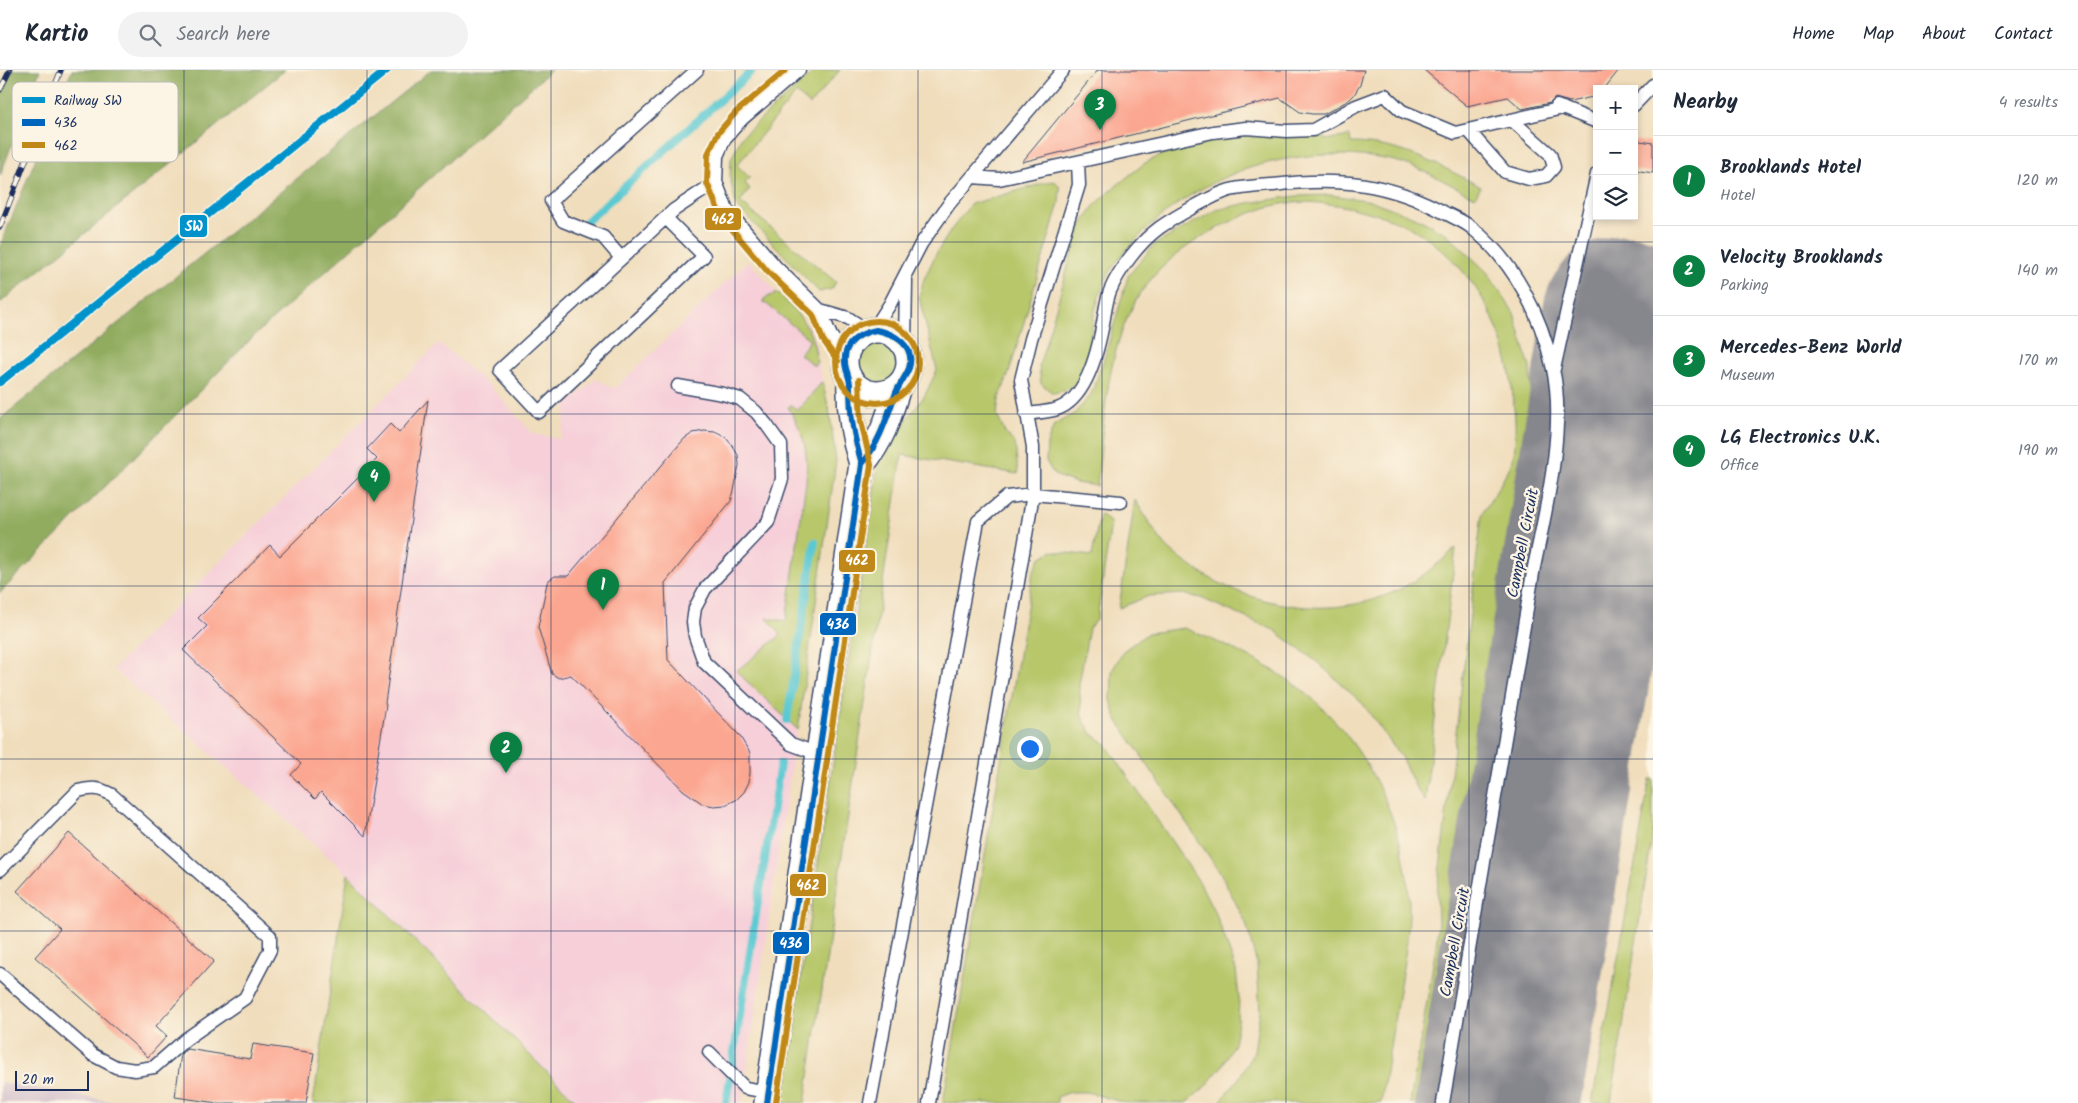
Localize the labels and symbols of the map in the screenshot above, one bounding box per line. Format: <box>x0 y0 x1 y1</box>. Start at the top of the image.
legend <box>12 82 178 162</box>
pin: 3 <box>1084 89 1116 130</box>
text: Railway SW <box>54 90 122 112</box>
text: 436 <box>54 112 78 134</box>
text: 462 <box>54 135 78 157</box>
line badge: 462 <box>704 207 742 231</box>
text: 462 <box>711 209 735 231</box>
line badge: SW <box>179 214 208 238</box>
text: SW <box>185 216 203 238</box>
pin: 4 <box>358 461 390 502</box>
street label: Campbell Circuit <box>1501 486 1546 600</box>
line badge: 462 <box>838 549 876 573</box>
text: 462 <box>845 550 869 572</box>
pin: 1 <box>587 569 619 610</box>
line badge: 436 <box>819 612 857 636</box>
text: 436 <box>827 614 850 636</box>
pin: 2 <box>490 732 522 773</box>
your location <box>1017 736 1043 762</box>
line badge: 462 <box>789 873 827 897</box>
text: 462 <box>796 875 820 897</box>
street label: Campbell Circuit <box>1434 885 1478 999</box>
line badge: 436 <box>772 931 810 955</box>
text: 436 <box>780 933 803 955</box>
scale bar <box>15 1068 89 1091</box>

